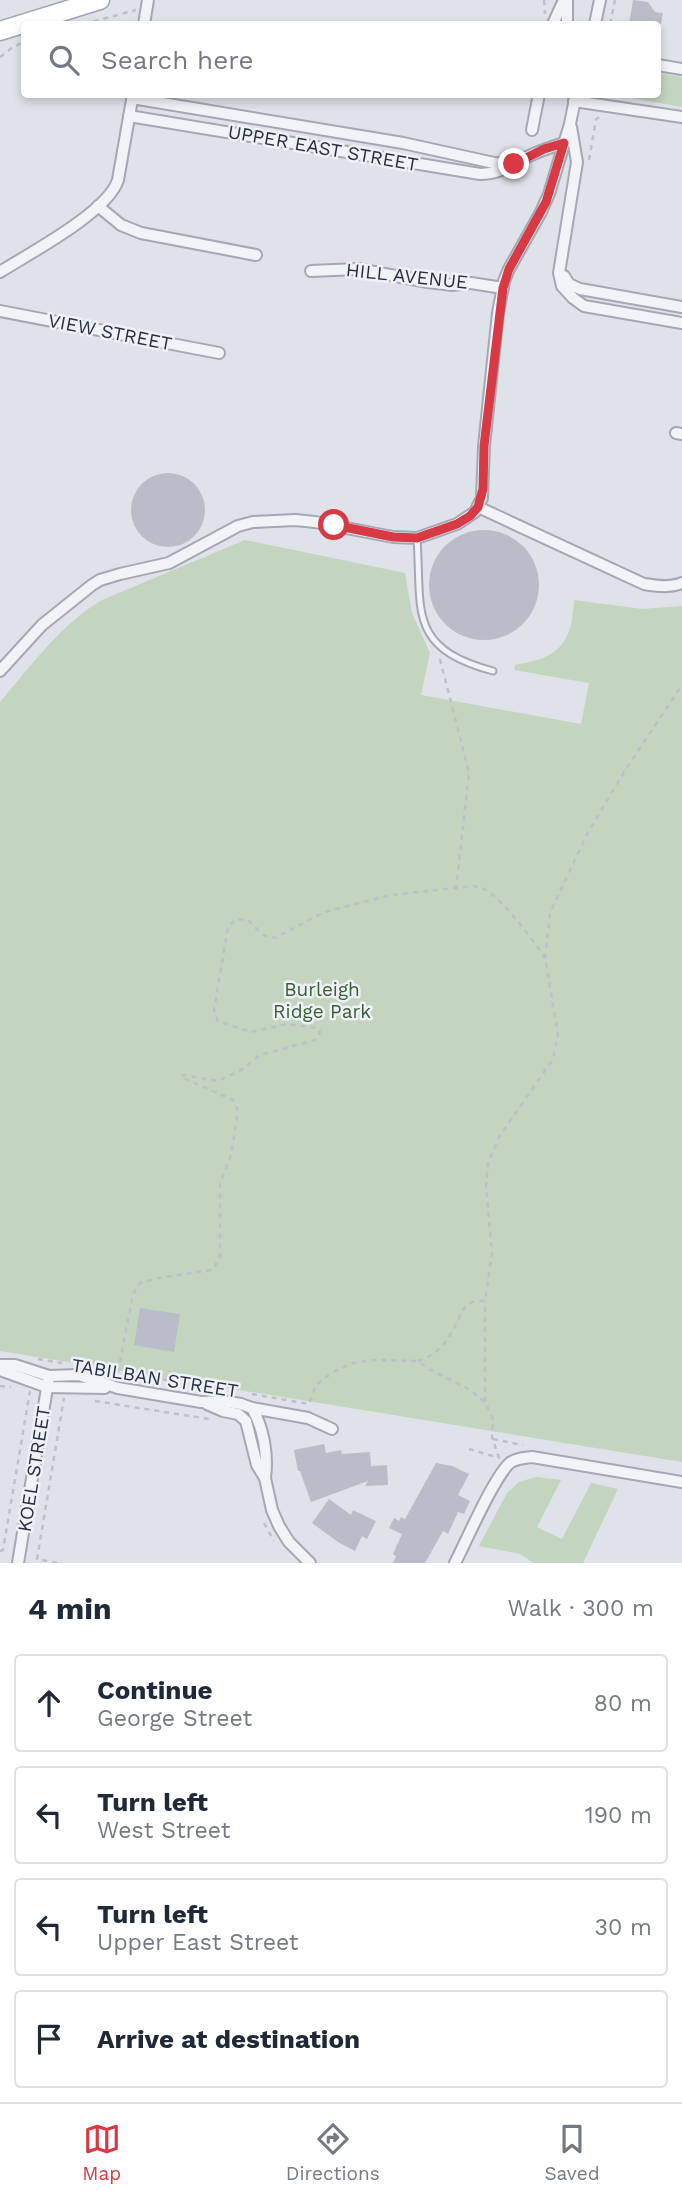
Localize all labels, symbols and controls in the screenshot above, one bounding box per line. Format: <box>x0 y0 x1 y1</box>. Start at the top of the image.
search box <box>21 21 661 98</box>
icon: search <box>45 41 83 79</box>
text: Search here <box>101 45 253 75</box>
street label: UPPER EAST STREET <box>226 120 420 176</box>
route end <box>498 148 529 179</box>
street label: HILL AVENUE <box>345 258 469 294</box>
street label: VIEW STREET <box>46 309 174 355</box>
route start <box>318 509 349 540</box>
park label: Burleigh Ridge Park <box>273 978 371 1023</box>
street label: TABILBAN STREET <box>70 1353 240 1403</box>
street label: KOEL STREET <box>13 1404 55 1534</box>
text: 4 min <box>28 1591 112 1626</box>
text: Walk · 300 m <box>508 1595 654 1622</box>
text: Continue <box>97 1675 213 1705</box>
icon: ahead <box>30 1684 68 1722</box>
text: 80 m <box>594 1690 652 1717</box>
text: George Street <box>97 1705 252 1732</box>
text: Turn left <box>97 1787 208 1817</box>
icon: left <box>30 1796 68 1834</box>
text: 190 m <box>585 1802 652 1829</box>
text: West Street <box>97 1817 230 1844</box>
text: Turn left <box>97 1899 208 1929</box>
icon: left <box>30 1908 68 1946</box>
text: 30 m <box>595 1914 652 1941</box>
text: Upper East Street <box>97 1929 299 1956</box>
icon: arrive <box>30 2020 68 2058</box>
text: Arrive at destination <box>97 2024 360 2054</box>
tab: Map <box>82 2120 121 2185</box>
tab: Directions <box>286 2120 380 2185</box>
tab: Saved <box>544 2120 600 2185</box>

